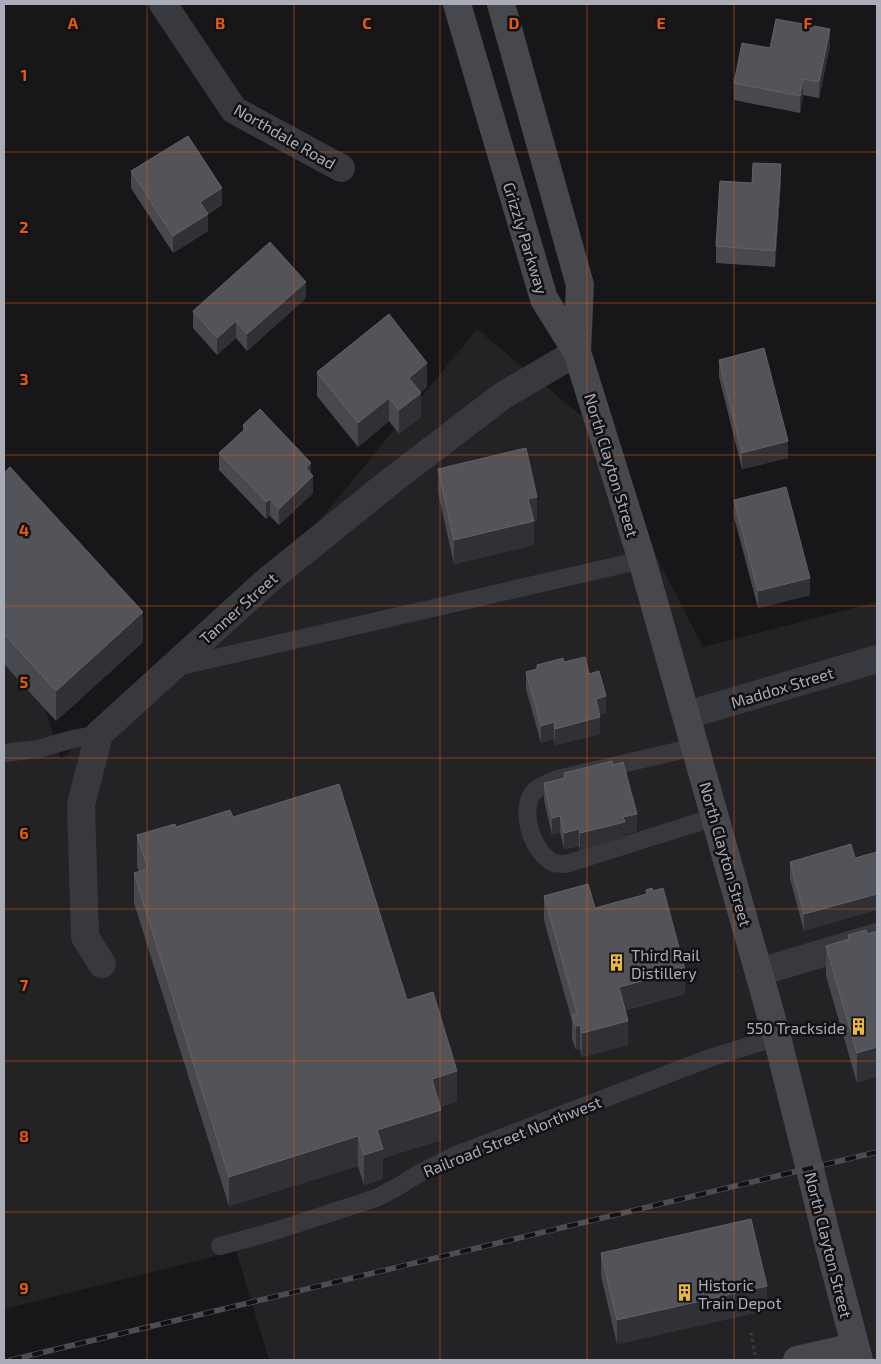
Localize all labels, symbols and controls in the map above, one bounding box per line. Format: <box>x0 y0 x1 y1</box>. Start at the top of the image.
text: A <box>68 13 79 32</box>
text: B <box>215 13 225 32</box>
text: C <box>362 13 372 32</box>
text: D <box>509 13 520 32</box>
text: E <box>656 13 666 32</box>
text: F <box>804 13 813 32</box>
text: 1 <box>21 65 27 84</box>
street label: Northdale Road <box>231 99 339 173</box>
street label: Grizzly Parkway <box>500 180 552 297</box>
text: 2 <box>19 217 29 236</box>
text: 3 <box>19 369 29 388</box>
street label: North Clayton Street <box>581 391 643 539</box>
text: 4 <box>19 520 29 539</box>
street label: Tanner Street <box>195 568 281 648</box>
street label: Maddox Street <box>728 662 836 712</box>
text: 5 <box>20 672 29 691</box>
street label: North Clayton Street <box>696 780 756 928</box>
text: 6 <box>19 823 29 842</box>
place label: Third Rail Distillery <box>631 945 700 982</box>
building icon: Third Rail Distillery <box>607 953 627 973</box>
text: 7 <box>20 975 29 994</box>
building icon: 550 Trackside <box>849 1017 869 1037</box>
place label: 550 Trackside <box>746 1018 845 1037</box>
street label: Railroad Street Northwest <box>420 1092 604 1180</box>
text: 8 <box>19 1126 29 1145</box>
street label: North Clayton Street <box>802 1170 856 1320</box>
place label: Historic Train Depot <box>698 1275 782 1312</box>
text: 9 <box>19 1278 29 1297</box>
building icon: Historic Train Depot <box>674 1283 694 1303</box>

